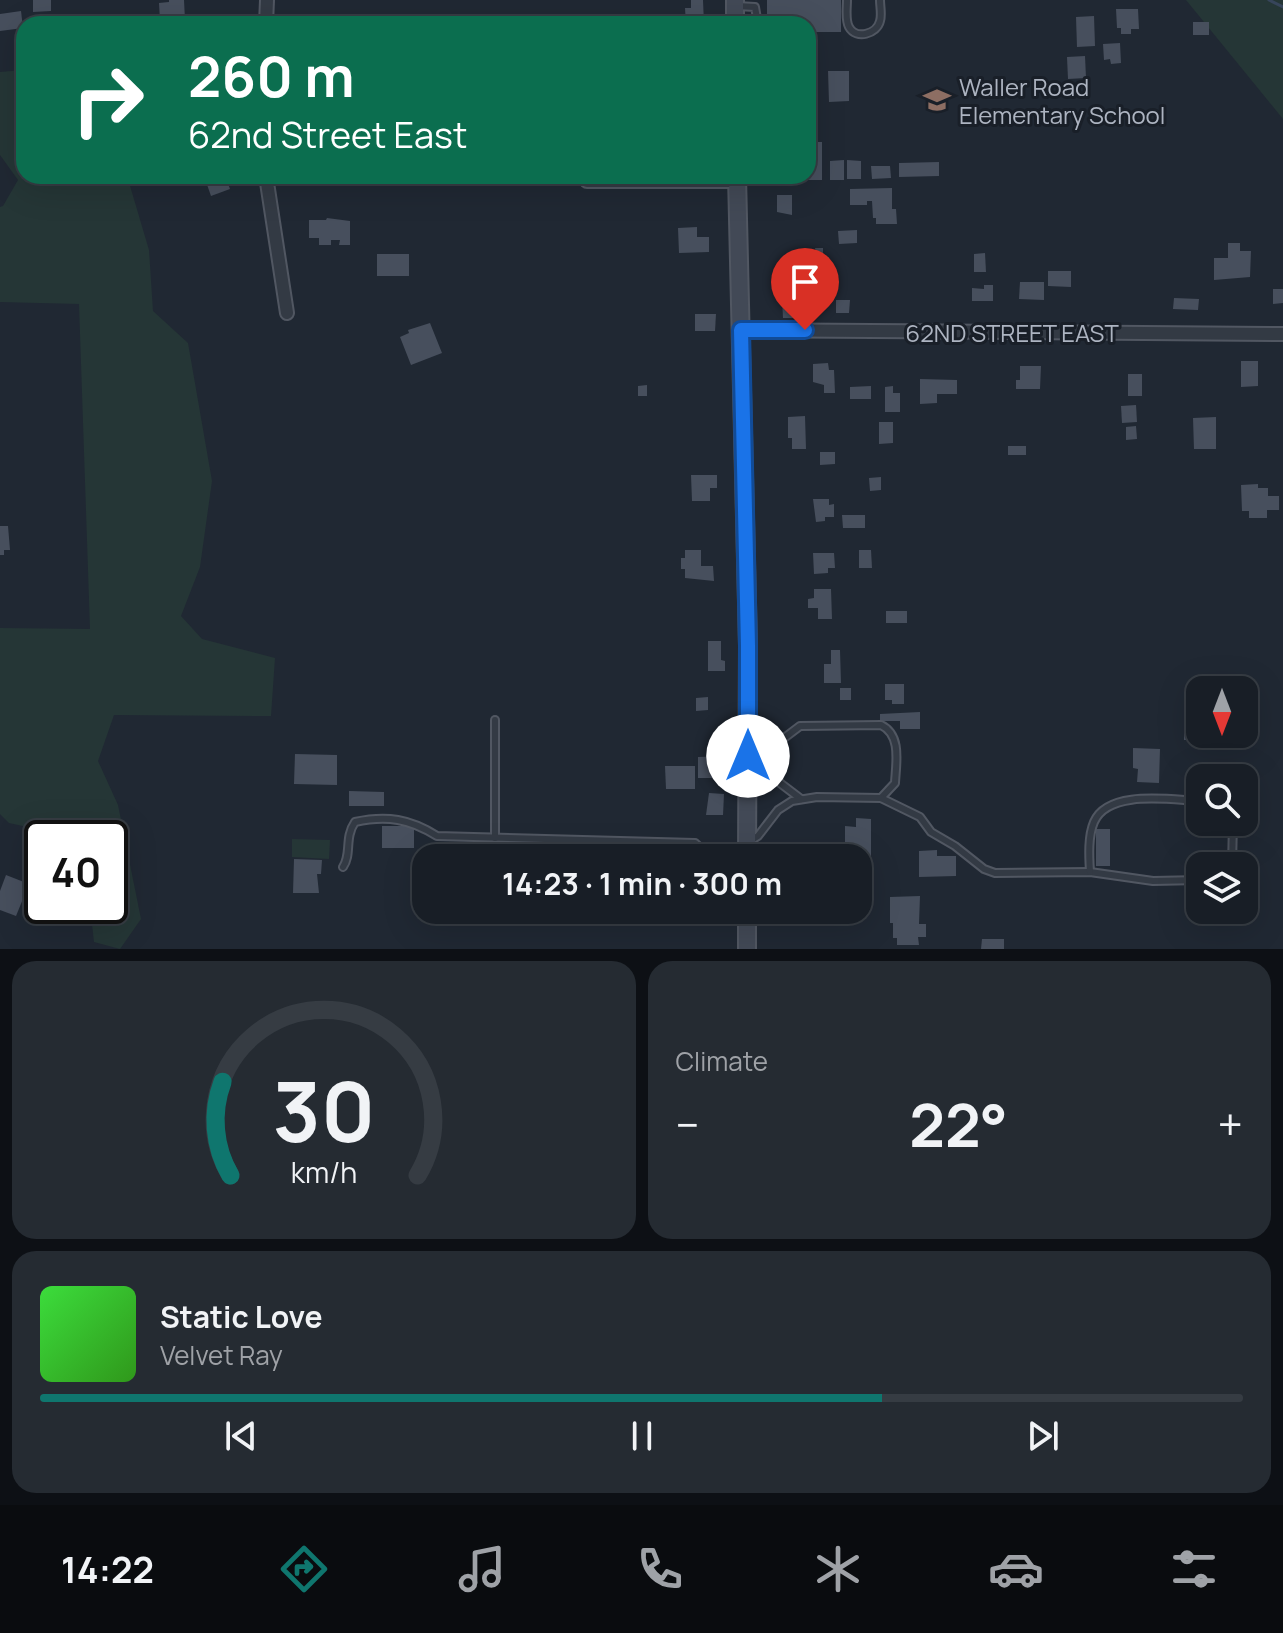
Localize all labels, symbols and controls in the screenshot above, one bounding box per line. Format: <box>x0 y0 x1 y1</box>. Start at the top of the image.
text: 260 m <box>188 37 355 114</box>
icon: right <box>56 48 160 152</box>
place label: Waller Road Elementary School <box>959 70 1165 131</box>
school or university icon: Waller Road Elementary School <box>922 85 952 115</box>
text: 62nd Street East <box>188 110 467 159</box>
pin <box>771 248 839 330</box>
icon: arrive <box>783 260 827 304</box>
street label: 62ND STREET EAST <box>905 316 1119 349</box>
north arrow <box>1186 676 1258 748</box>
map controls <box>1186 676 1258 924</box>
position arrow <box>706 714 790 798</box>
button: search <box>1186 764 1258 836</box>
speed limit sign: 40 <box>24 820 128 924</box>
button: layers <box>1186 852 1258 924</box>
text: 14:23 · 1 min · 300 m <box>502 863 782 904</box>
text: Climate <box>676 1043 768 1079</box>
text: 30 <box>272 1053 375 1167</box>
text: 22° <box>909 1083 1008 1165</box>
text: − <box>676 1094 699 1154</box>
text: + <box>1218 1094 1243 1154</box>
text: km/h <box>291 1153 357 1192</box>
text: Static Love <box>160 1296 323 1337</box>
text: Velvet Ray <box>160 1337 283 1373</box>
icon: previous <box>219 1414 263 1458</box>
icon: pause <box>620 1414 664 1458</box>
icon: next <box>1021 1414 1065 1458</box>
icon: directions <box>276 1541 332 1597</box>
icon: music <box>454 1541 510 1597</box>
icon: phone <box>632 1541 688 1597</box>
icon: climate <box>810 1541 866 1597</box>
icon: car <box>988 1541 1044 1597</box>
icon: filters <box>1166 1541 1222 1597</box>
text: 14:22 <box>61 1545 154 1594</box>

